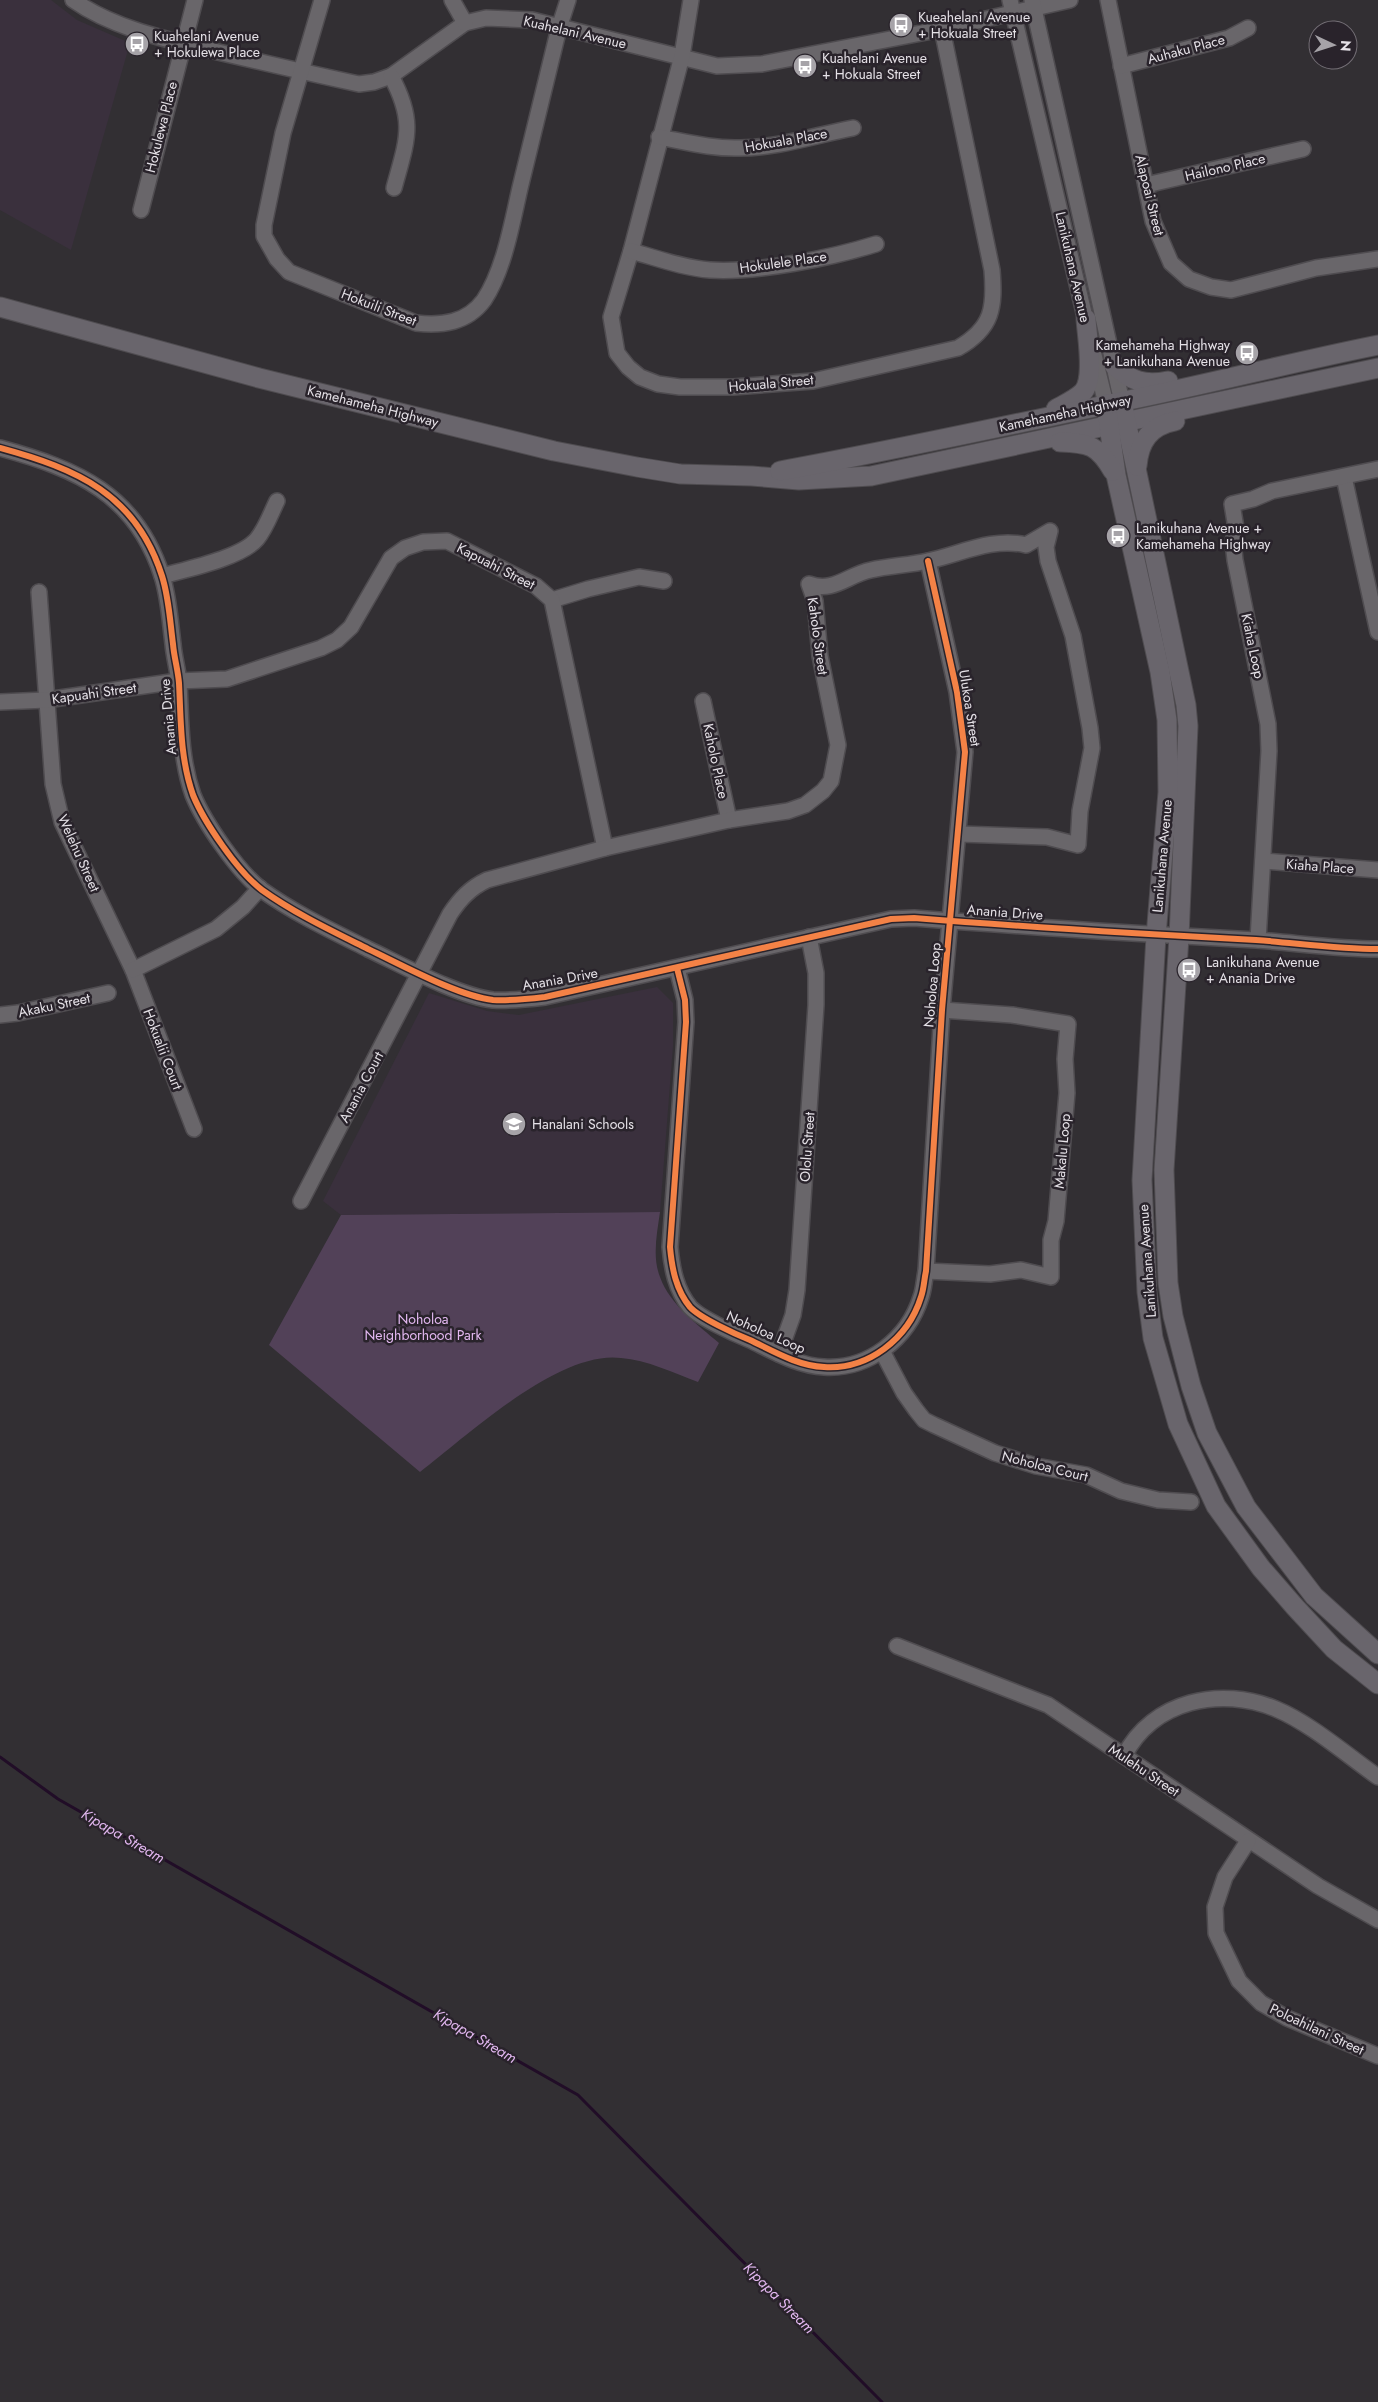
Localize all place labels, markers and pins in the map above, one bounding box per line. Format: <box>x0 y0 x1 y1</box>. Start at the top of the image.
place label: Kueahelani Avenue + Hokuala Street <box>918 7 1030 43</box>
bus stop icon: Kueahelani Avenue + Hokuala Street <box>888 12 914 38</box>
place label: Kuahelani Avenue + Hokulewa Place <box>154 26 260 62</box>
bus stop icon: Kuahelani Avenue + Hokulewa Place <box>124 31 150 57</box>
place label: Kuahelani Avenue + Hokuala Street <box>822 48 927 84</box>
bus stop icon: Kuahelani Avenue + Hokuala Street <box>792 53 818 79</box>
place label: Kamehameha Highway + Lanikuhana Avenue <box>1095 335 1231 371</box>
bus stop icon: Kamehameha Highway + Lanikuhana Avenue <box>1234 340 1260 366</box>
place label: Lanikuhana Avenue + Kamehameha Highway <box>1136 518 1271 554</box>
bus stop icon: Lanikuhana Avenue + Kamehameha Highway <box>1105 523 1131 549</box>
place label: Lanikuhana Avenue + Anania Drive <box>1206 952 1319 988</box>
bus stop icon: Lanikuhana Avenue + Anania Drive <box>1176 957 1202 983</box>
school or university icon: Hanalani Schools <box>501 1111 527 1137</box>
place label: Hanalani Schools <box>532 1114 634 1134</box>

